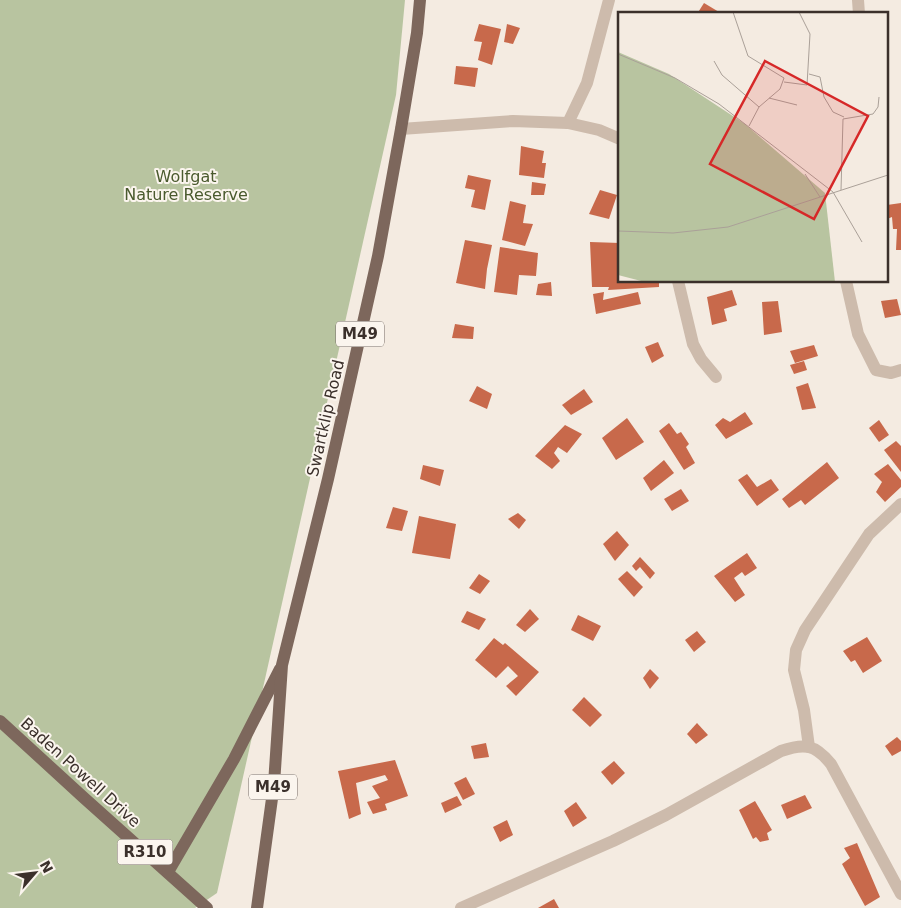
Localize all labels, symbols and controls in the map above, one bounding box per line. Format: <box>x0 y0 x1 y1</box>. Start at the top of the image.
inset map <box>618 12 888 282</box>
park label: Wolfgat Nature Reserve <box>124 167 248 204</box>
road number: M49 <box>336 322 384 346</box>
street label: Swartklip Road <box>303 358 348 478</box>
street label: Baden Powell Drive <box>17 714 144 831</box>
road number: M49 <box>249 774 297 800</box>
road number: R310 <box>118 840 172 864</box>
north arrow <box>10 848 60 898</box>
text: N <box>37 858 56 876</box>

